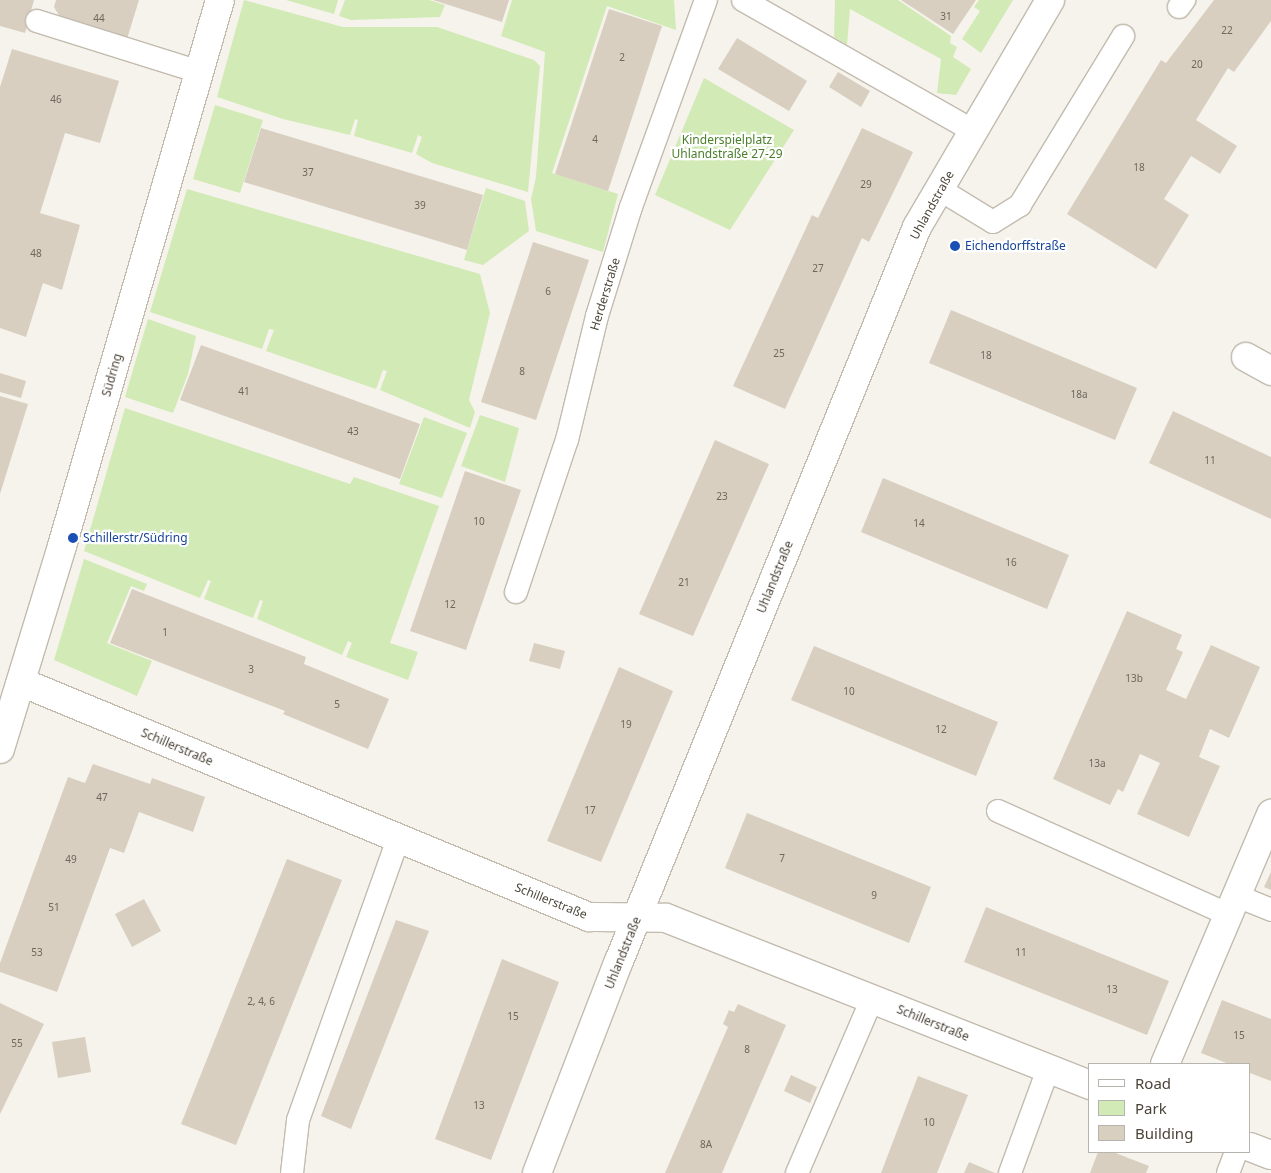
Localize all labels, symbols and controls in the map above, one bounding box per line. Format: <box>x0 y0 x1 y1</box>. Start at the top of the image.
house number: 31 <box>940 11 952 23</box>
house number: 44 <box>93 13 105 25</box>
house number: 22 <box>1221 25 1233 37</box>
house number: 2 <box>619 52 625 64</box>
house number: 20 <box>1191 59 1203 71</box>
house number: 46 <box>50 94 62 106</box>
park label: Kinderspielplatz Uhlandstraße 27-29 <box>671 133 783 161</box>
house number: 4 <box>592 134 598 146</box>
house number: 18 <box>1133 162 1145 174</box>
house number: 37 <box>302 167 314 179</box>
street label: Uhlandstraße <box>907 168 957 242</box>
house number: 29 <box>860 179 872 191</box>
house number: 39 <box>414 200 426 212</box>
place label: Eichendorffstraße <box>965 239 1066 253</box>
marker: Eichendorffstraße <box>949 240 961 252</box>
house number: 48 <box>30 248 42 260</box>
street label: Herderstraße <box>587 256 623 332</box>
house number: 27 <box>812 263 824 275</box>
house number: 6 <box>545 286 551 298</box>
house number: 25 <box>773 348 785 360</box>
house number: 18 <box>980 350 992 362</box>
street label: Südring <box>99 352 125 398</box>
house number: 8 <box>519 366 525 378</box>
house number: 41 <box>238 386 250 398</box>
house number: 18a <box>1070 389 1088 401</box>
house number: 43 <box>347 426 359 438</box>
house number: 11 <box>1204 455 1216 467</box>
house number: 23 <box>716 491 728 503</box>
house number: 10 <box>473 516 485 528</box>
house number: 14 <box>913 518 925 530</box>
place label: Schillerstr/Südring <box>83 531 188 545</box>
marker: Schillerstr/Südring <box>67 532 79 544</box>
street label: Uhlandstraße <box>754 539 796 615</box>
house number: 16 <box>1005 557 1017 569</box>
house number: 21 <box>678 577 690 589</box>
house number: 12 <box>444 599 456 611</box>
house number: 1 <box>162 627 168 639</box>
house number: 3 <box>248 664 254 676</box>
house number: 13b <box>1125 673 1143 685</box>
house number: 10 <box>843 686 855 698</box>
house number: 5 <box>334 699 340 711</box>
house number: 19 <box>620 719 632 731</box>
house number: 12 <box>935 724 947 736</box>
street label: Schillerstraße <box>139 725 215 769</box>
house number: 13a <box>1088 758 1106 770</box>
house number: 47 <box>96 792 108 804</box>
house number: 17 <box>584 805 596 817</box>
house number: 7 <box>779 853 785 865</box>
house number: 49 <box>65 854 77 866</box>
street label: Schillerstraße <box>513 880 589 922</box>
house number: 9 <box>871 890 877 902</box>
house number: 51 <box>48 902 60 914</box>
street label: Uhlandstraße <box>602 915 644 991</box>
house number: 53 <box>31 947 43 959</box>
house number: 11 <box>1015 947 1027 959</box>
house number: 13 <box>1106 984 1118 996</box>
house number: 2, 4, 6 <box>247 996 275 1008</box>
street label: Schillerstraße <box>895 1002 971 1044</box>
house number: 15 <box>507 1011 519 1023</box>
house number: 15 <box>1233 1030 1245 1042</box>
house number: 55 <box>11 1038 23 1050</box>
house number: 8 <box>744 1044 750 1056</box>
legend <box>1088 1063 1251 1153</box>
text: Road <box>1135 1073 1171 1093</box>
text: Park <box>1135 1098 1167 1118</box>
house number: 13 <box>473 1100 485 1112</box>
house number: 10 <box>923 1117 935 1129</box>
text: Building <box>1135 1123 1193 1143</box>
house number: 8A <box>700 1139 712 1151</box>

